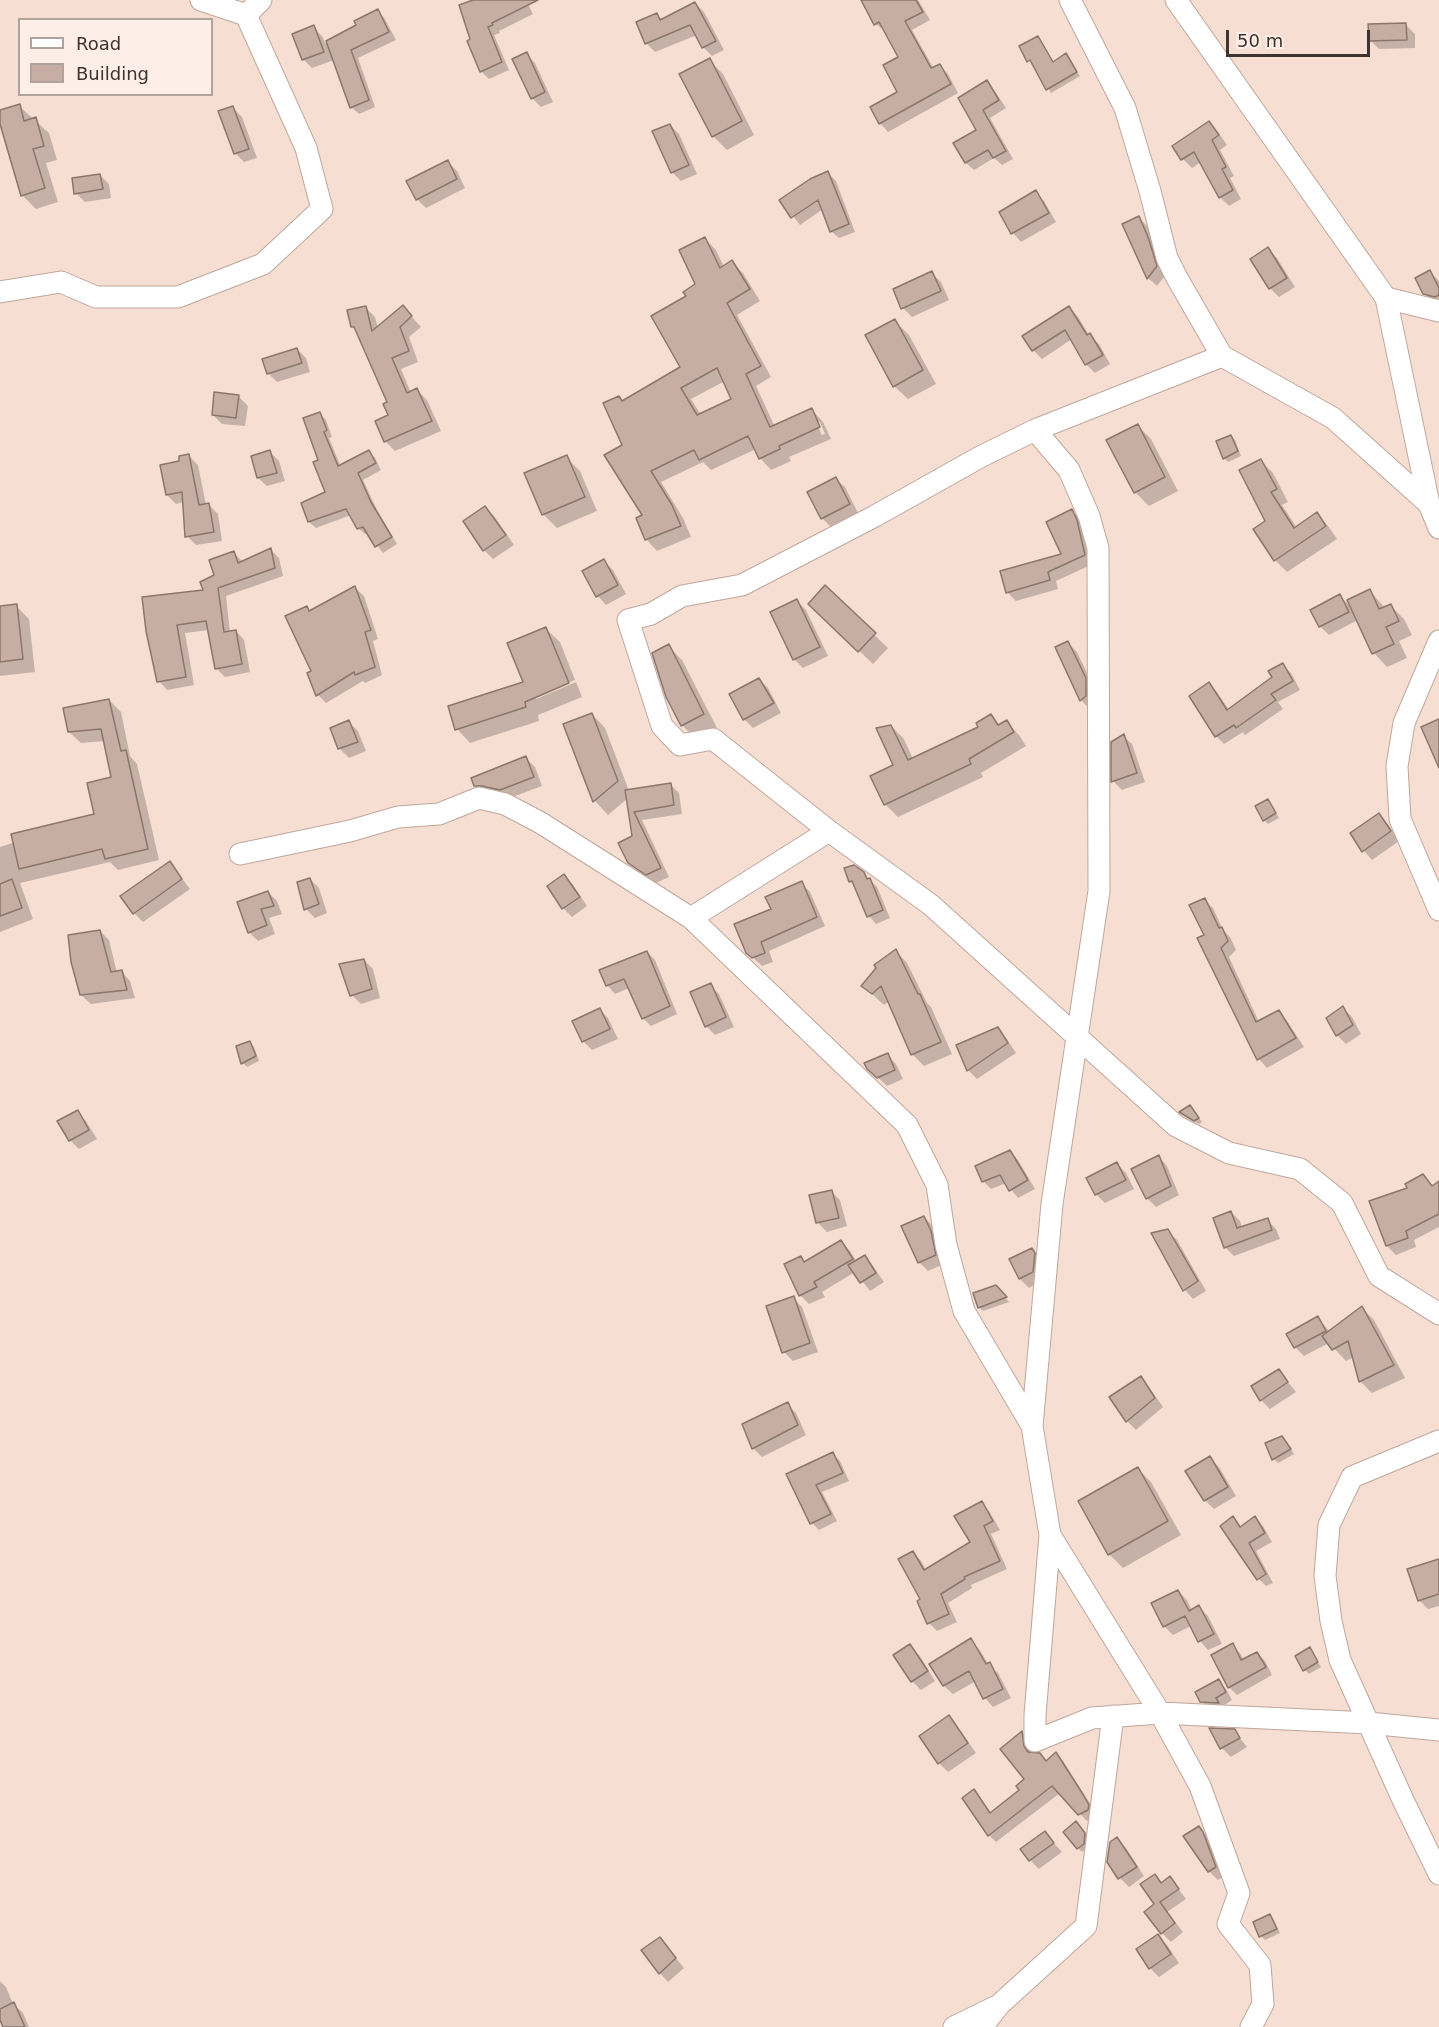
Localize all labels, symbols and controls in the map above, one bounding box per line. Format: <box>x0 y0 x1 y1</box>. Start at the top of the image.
legend <box>18 18 213 96</box>
scale bar <box>1229 18 1373 56</box>
text: 50 m <box>1237 30 1283 51</box>
text: Road <box>76 33 121 54</box>
text: Building <box>76 63 149 84</box>

